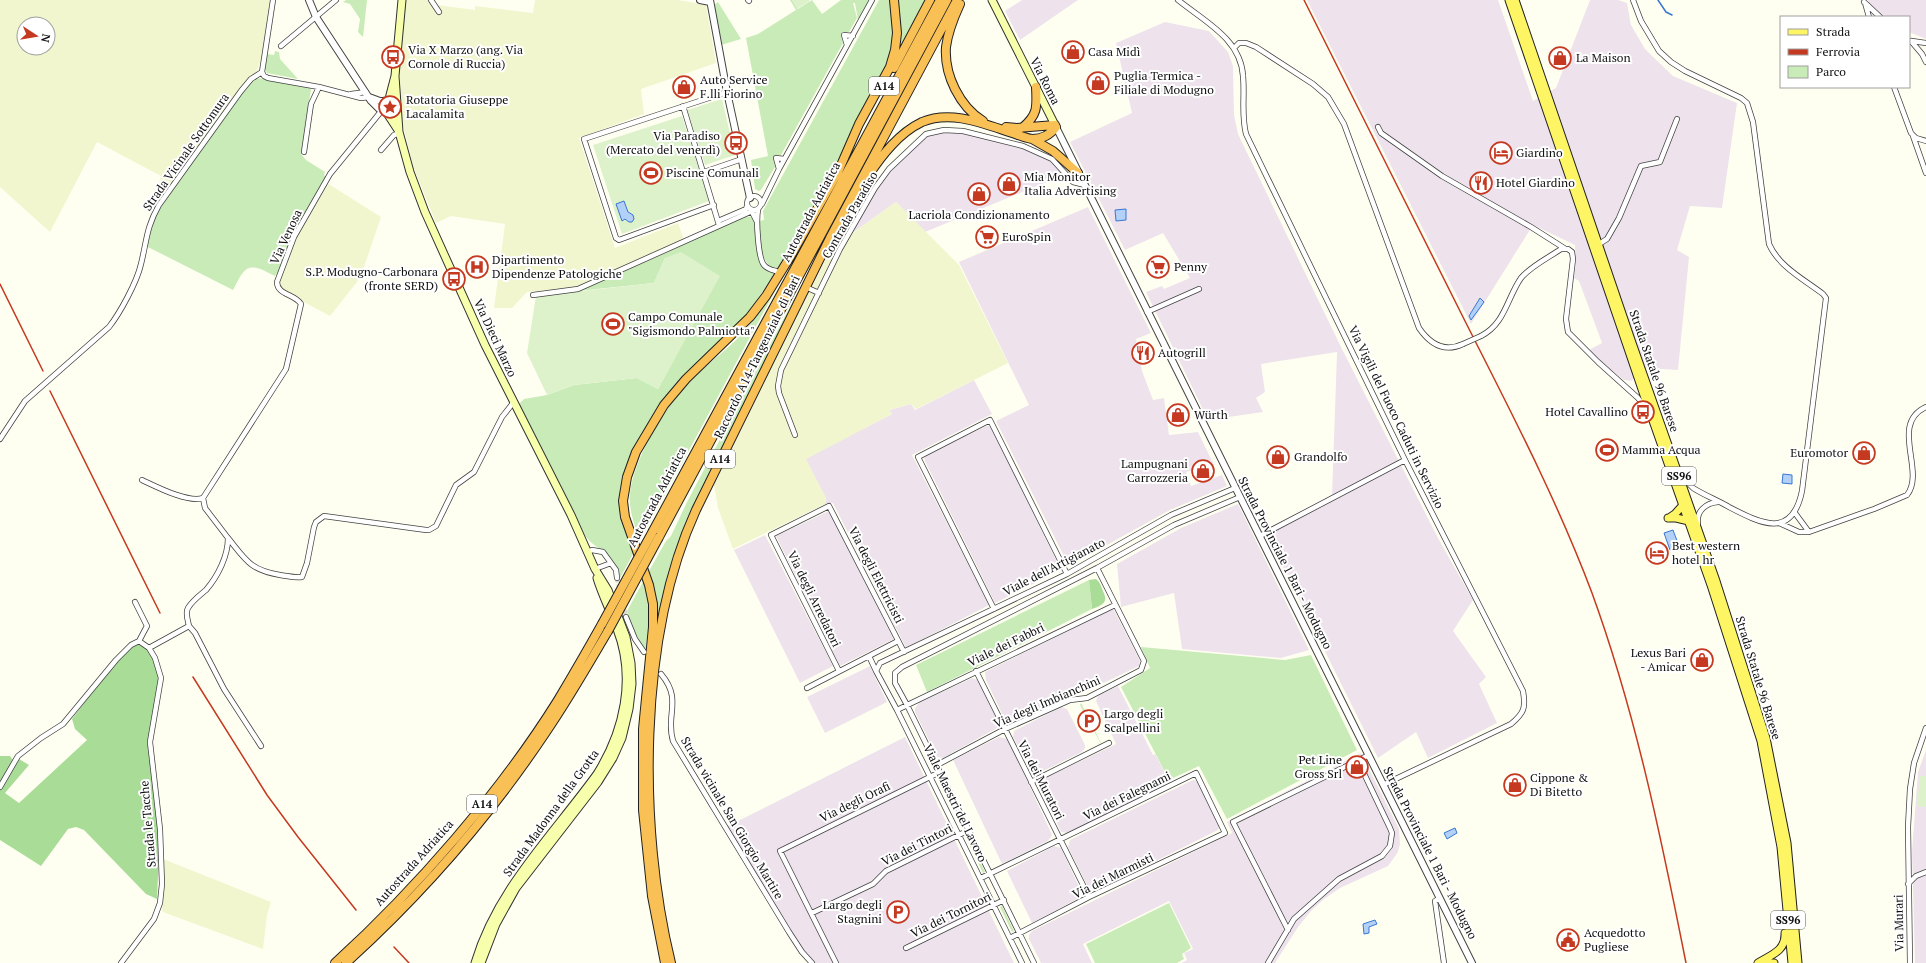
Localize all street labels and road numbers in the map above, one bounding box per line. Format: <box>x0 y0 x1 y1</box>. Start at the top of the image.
street label: Via Roma <box>1027 55 1064 107</box>
road number: A14 <box>869 77 899 95</box>
street label: Strada Vicinale Sottomura <box>139 90 232 213</box>
street label: Autostrada Adriatica <box>778 159 843 264</box>
street label: Contrada Paradiso <box>819 168 881 261</box>
street label: Via Venosa <box>266 207 305 267</box>
street label: Raccordo A14-Tangenziale di Bari <box>710 272 803 441</box>
street label: Via Dieci Marzo <box>471 296 520 380</box>
street label: Strada Statale 96 Barese <box>1627 308 1682 434</box>
street label: Via Vigili del Fuoco Caduti in Servizio <box>1346 323 1448 511</box>
street label: Autostrada Adriatica <box>624 444 689 549</box>
road number: A14 <box>705 450 735 468</box>
road number: SS96 <box>1662 467 1696 485</box>
street label: Strada Provinciale 1 Bari - Modugno <box>1235 474 1336 652</box>
street label: Via degli Elettricisti <box>846 524 907 626</box>
street label: Viale dell'Artigianato <box>1000 534 1108 599</box>
street label: Via degli Arredatori <box>785 548 844 650</box>
street label: Strada Statale 96 Barese <box>1733 614 1784 741</box>
street label: Viale dei Fabbri <box>965 619 1047 670</box>
street label: Via degli Imbianchini <box>991 672 1103 731</box>
street label: Strada vicinale San Giorgio Martire <box>678 734 787 902</box>
street label: Via dei Muratori <box>1015 737 1068 822</box>
street label: Viale Maestri del Lavoro <box>920 741 991 865</box>
street label: Strada Madonna della Grotta <box>499 746 602 879</box>
street label: Strada Provinciale 1 Bari - Modugno <box>1380 764 1481 942</box>
street label: Via dei Falegnami <box>1080 768 1173 823</box>
street label: Via degli Orafi <box>817 778 893 825</box>
street label: Strada le Tacche <box>136 780 159 868</box>
road number: A14 <box>467 795 497 813</box>
street label: Autostrada Adriatica <box>371 816 456 909</box>
street label: Via dei Tintori <box>879 820 955 869</box>
street label: Via dei Marmisti <box>1070 849 1156 902</box>
street label: Via dei Tornitori <box>908 888 994 941</box>
street label: Via Murari <box>1890 894 1906 952</box>
road number: SS96 <box>1771 911 1805 929</box>

